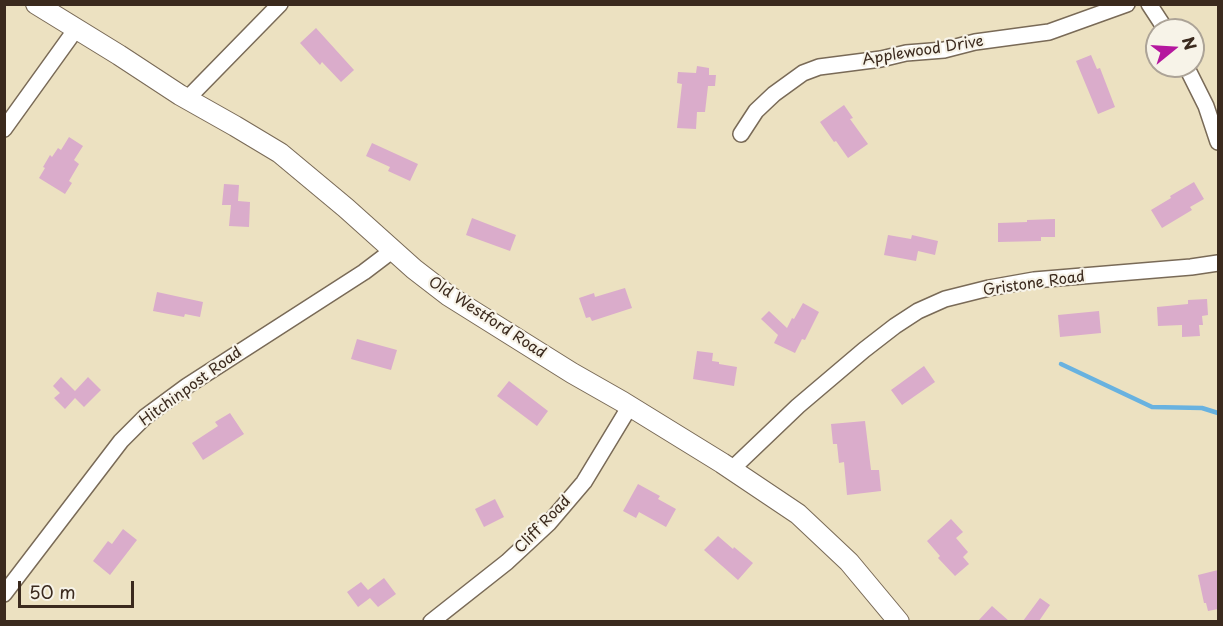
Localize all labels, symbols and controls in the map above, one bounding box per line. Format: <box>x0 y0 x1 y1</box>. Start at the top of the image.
north arrow <box>1145 18 1205 78</box>
street label: Applewood Drive <box>861 33 985 69</box>
text: N <box>1177 33 1204 53</box>
street label: Gristone Road <box>982 268 1086 300</box>
street label: Old Westford Road <box>425 273 549 363</box>
street label: Hitchinpost Road <box>136 344 246 430</box>
street label: Cliff Road <box>511 493 575 557</box>
scale bar <box>21 569 136 607</box>
text: 50 m <box>29 578 76 605</box>

